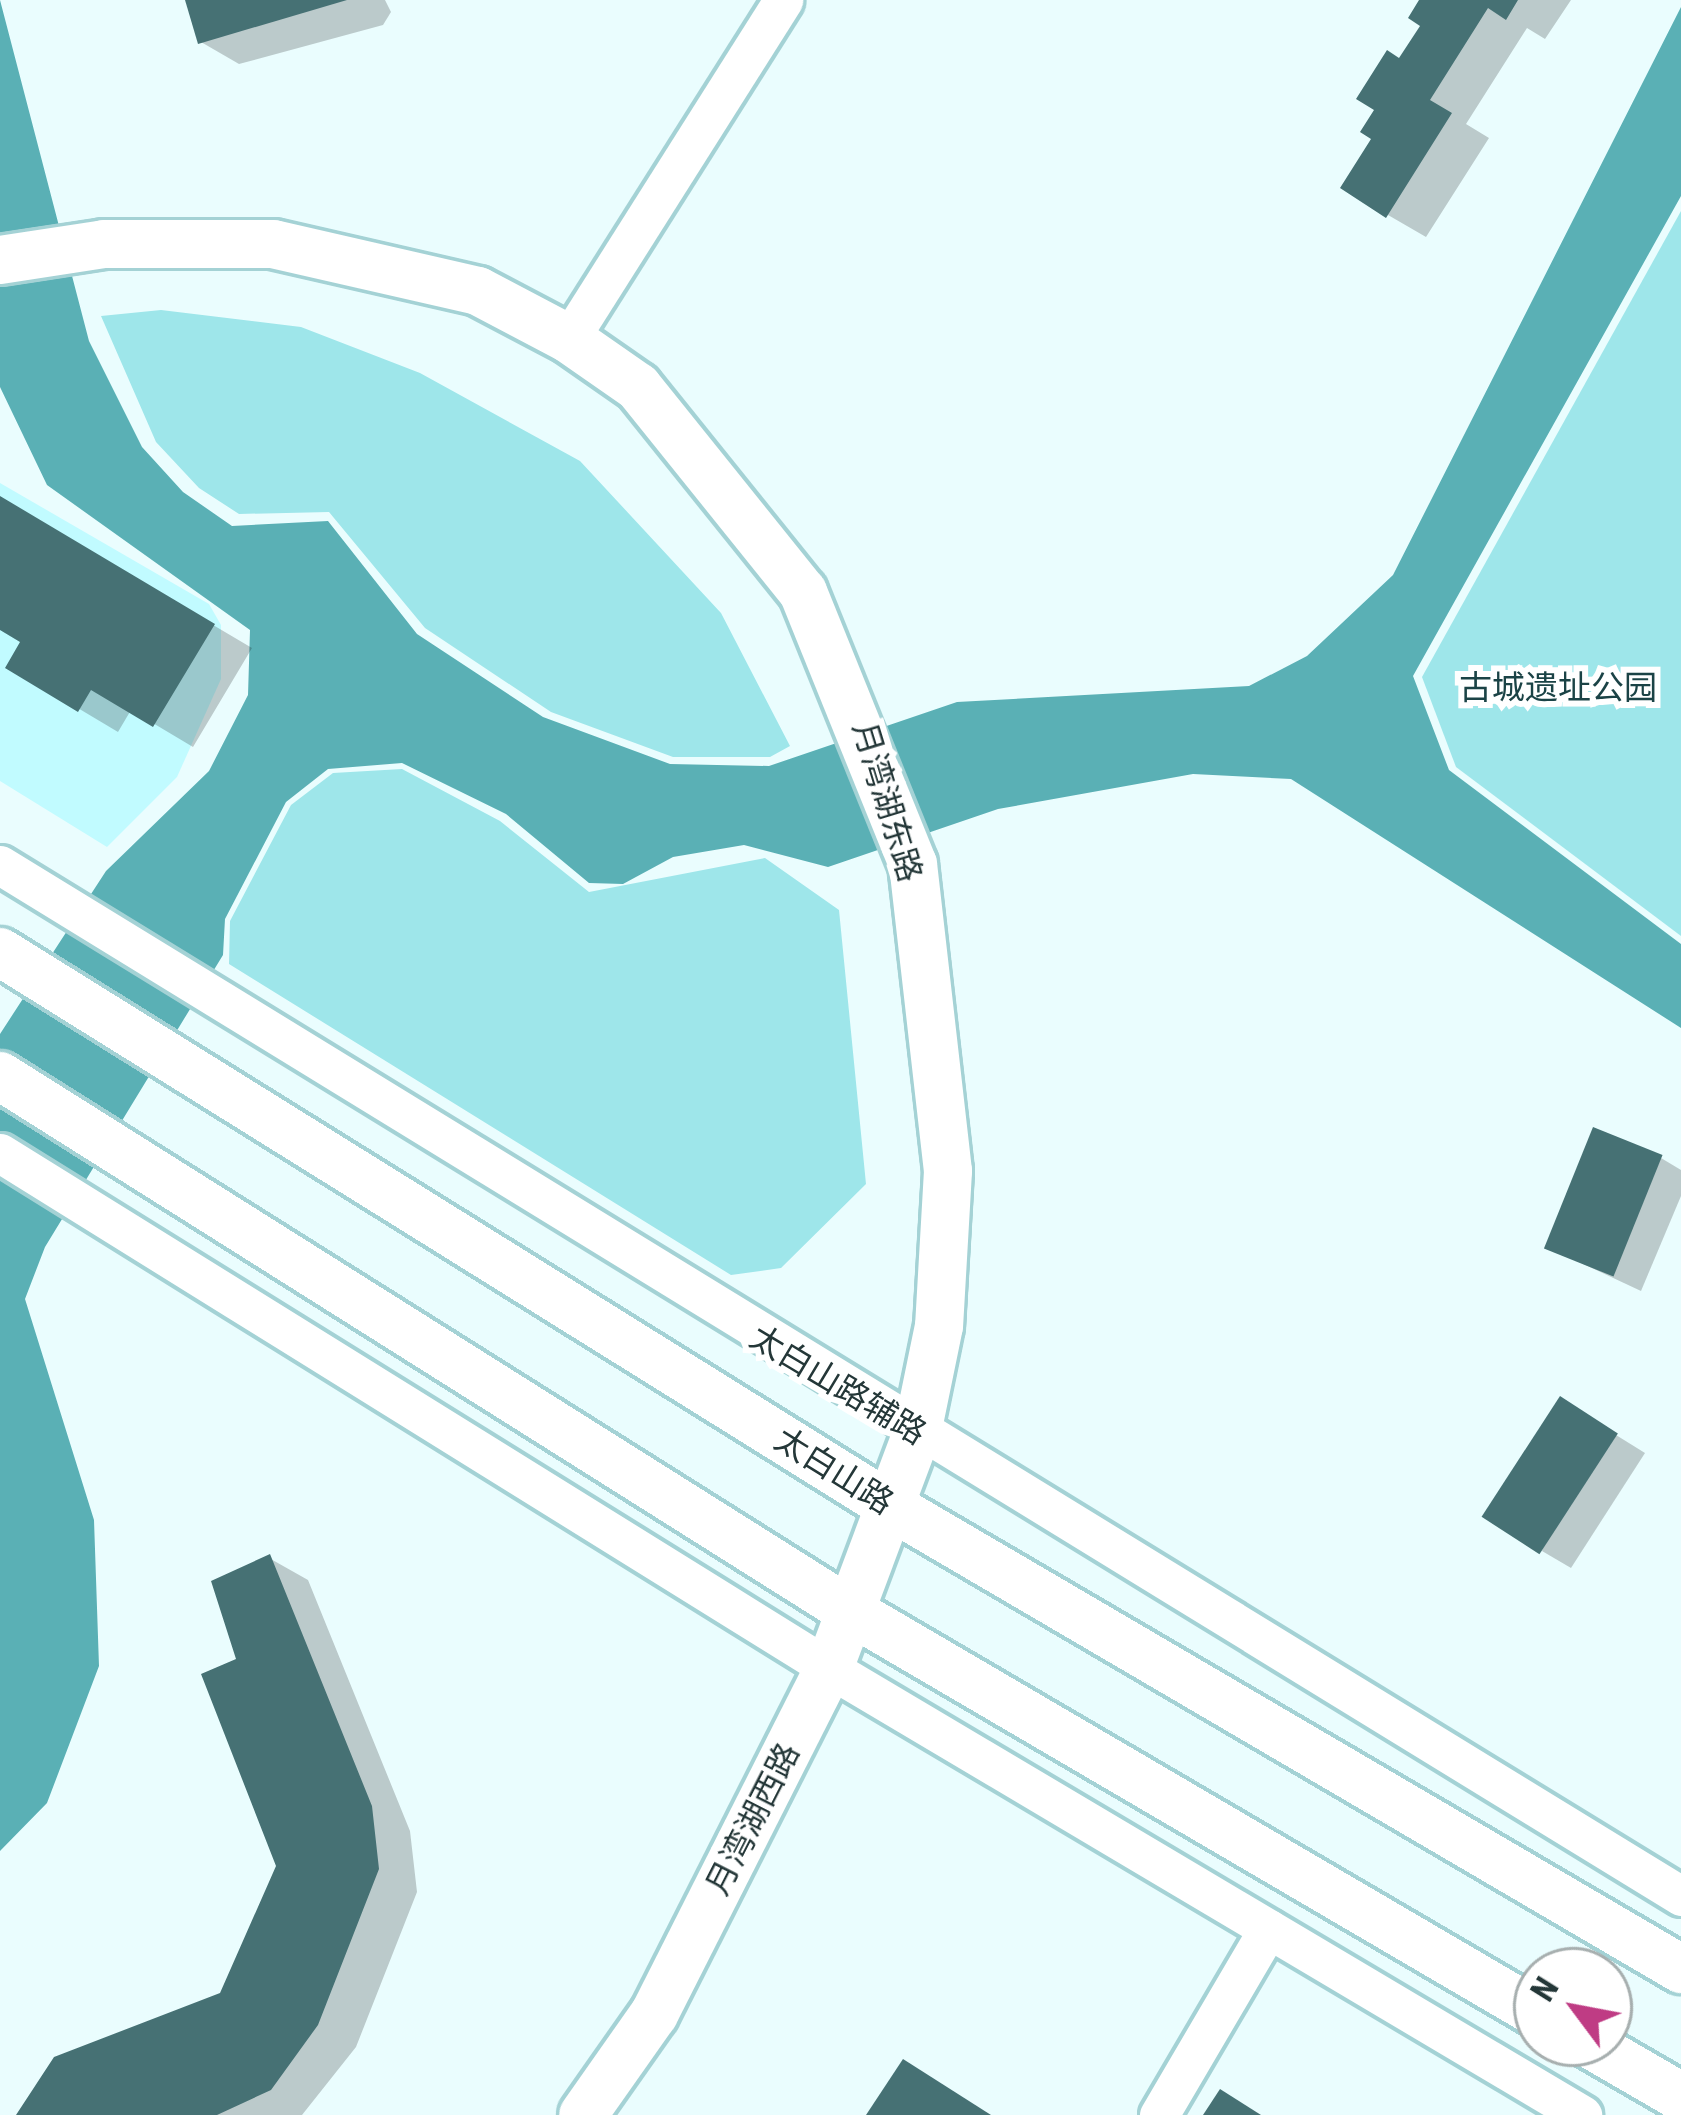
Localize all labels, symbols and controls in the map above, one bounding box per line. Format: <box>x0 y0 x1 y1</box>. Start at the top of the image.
park label: 古城遗址公园 <box>1459 668 1657 708</box>
street label: 月湾湖东路 <box>844 717 930 887</box>
street label: 太白山路辅路 <box>743 1317 933 1453</box>
street label: 太白山路 <box>768 1419 900 1523</box>
street label: 月湾湖西路 <box>698 1737 808 1901</box>
north arrow <box>1513 1947 1633 2067</box>
text: N <box>1523 1970 1566 2008</box>

